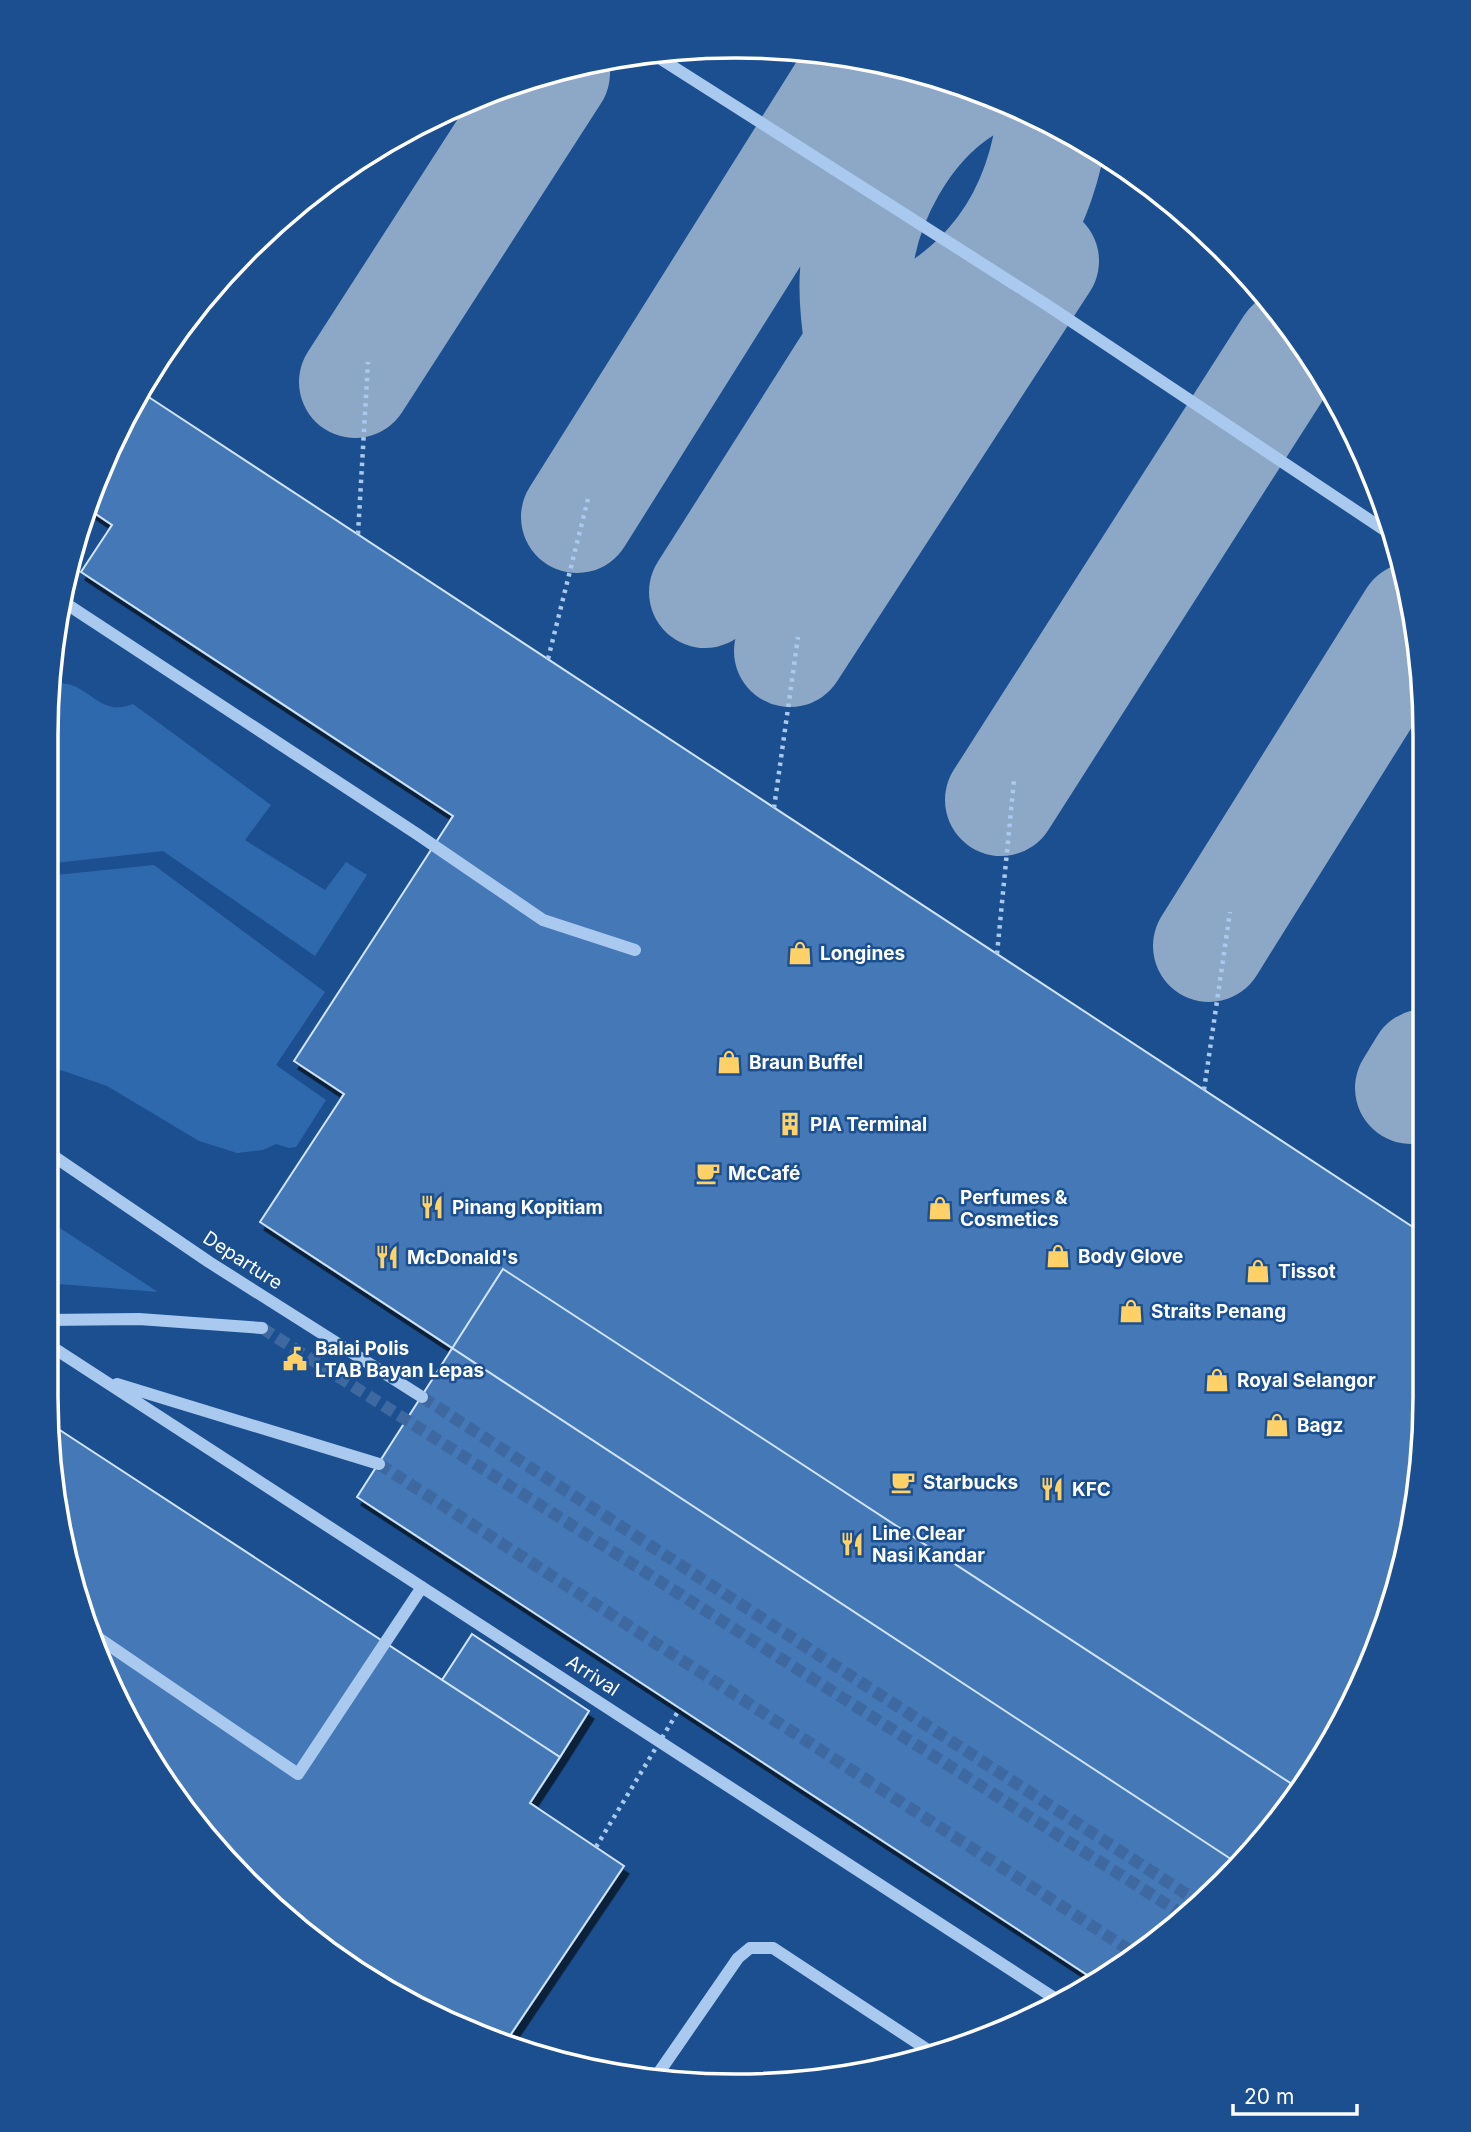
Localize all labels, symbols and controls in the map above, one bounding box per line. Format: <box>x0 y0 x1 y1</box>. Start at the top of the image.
shop icon: Longines <box>786 939 814 967</box>
place label: Longines <box>820 942 905 965</box>
shop icon: Braun Buffel <box>715 1048 743 1076</box>
place label: Braun Buffel <box>749 1051 863 1074</box>
building icon: PIA Terminal <box>776 1110 804 1138</box>
place label: PIA Terminal <box>810 1113 927 1136</box>
cafe icon: McCafé <box>694 1159 722 1187</box>
place label: McCafé <box>728 1162 800 1185</box>
place label: Perfumes & Cosmetics <box>960 1186 1068 1231</box>
restaurant icon: Pinang Kopitiam <box>418 1193 446 1221</box>
shop icon: Perfumes & Cosmetics <box>926 1194 954 1222</box>
place label: Pinang Kopitiam <box>452 1196 603 1219</box>
street label: Departure <box>199 1226 287 1295</box>
shop icon: Body Glove <box>1044 1242 1072 1270</box>
restaurant icon: McDonald's <box>373 1243 401 1271</box>
place label: Body Glove <box>1078 1245 1183 1268</box>
place label: McDonald's <box>407 1246 518 1269</box>
shop icon: Tissot <box>1244 1257 1272 1285</box>
place label: Tissot <box>1278 1260 1336 1283</box>
shop icon: Straits Penang <box>1117 1297 1145 1325</box>
place label: Straits Penang <box>1151 1300 1286 1323</box>
place label: Balai Polis LTAB Bayan Lepas <box>315 1337 484 1382</box>
public building icon: Balai Polis LTAB Bayan Lepas <box>281 1345 309 1373</box>
shop icon: Royal Selangor <box>1203 1366 1231 1394</box>
place label: Royal Selangor <box>1237 1369 1376 1392</box>
shop icon: Bagz <box>1263 1411 1291 1439</box>
place label: Bagz <box>1297 1414 1344 1437</box>
cafe icon: Starbucks <box>889 1468 917 1496</box>
place label: Starbucks <box>923 1471 1018 1494</box>
restaurant icon: KFC <box>1038 1475 1066 1503</box>
place label: KFC <box>1072 1478 1111 1501</box>
place label: Line Clear Nasi Kandar <box>872 1522 985 1567</box>
restaurant icon: Line Clear Nasi Kandar <box>838 1530 866 1558</box>
street label: Arrival <box>562 1650 624 1701</box>
scale bar <box>1233 2072 1357 2116</box>
text: 20 m <box>1244 2084 1294 2109</box>

